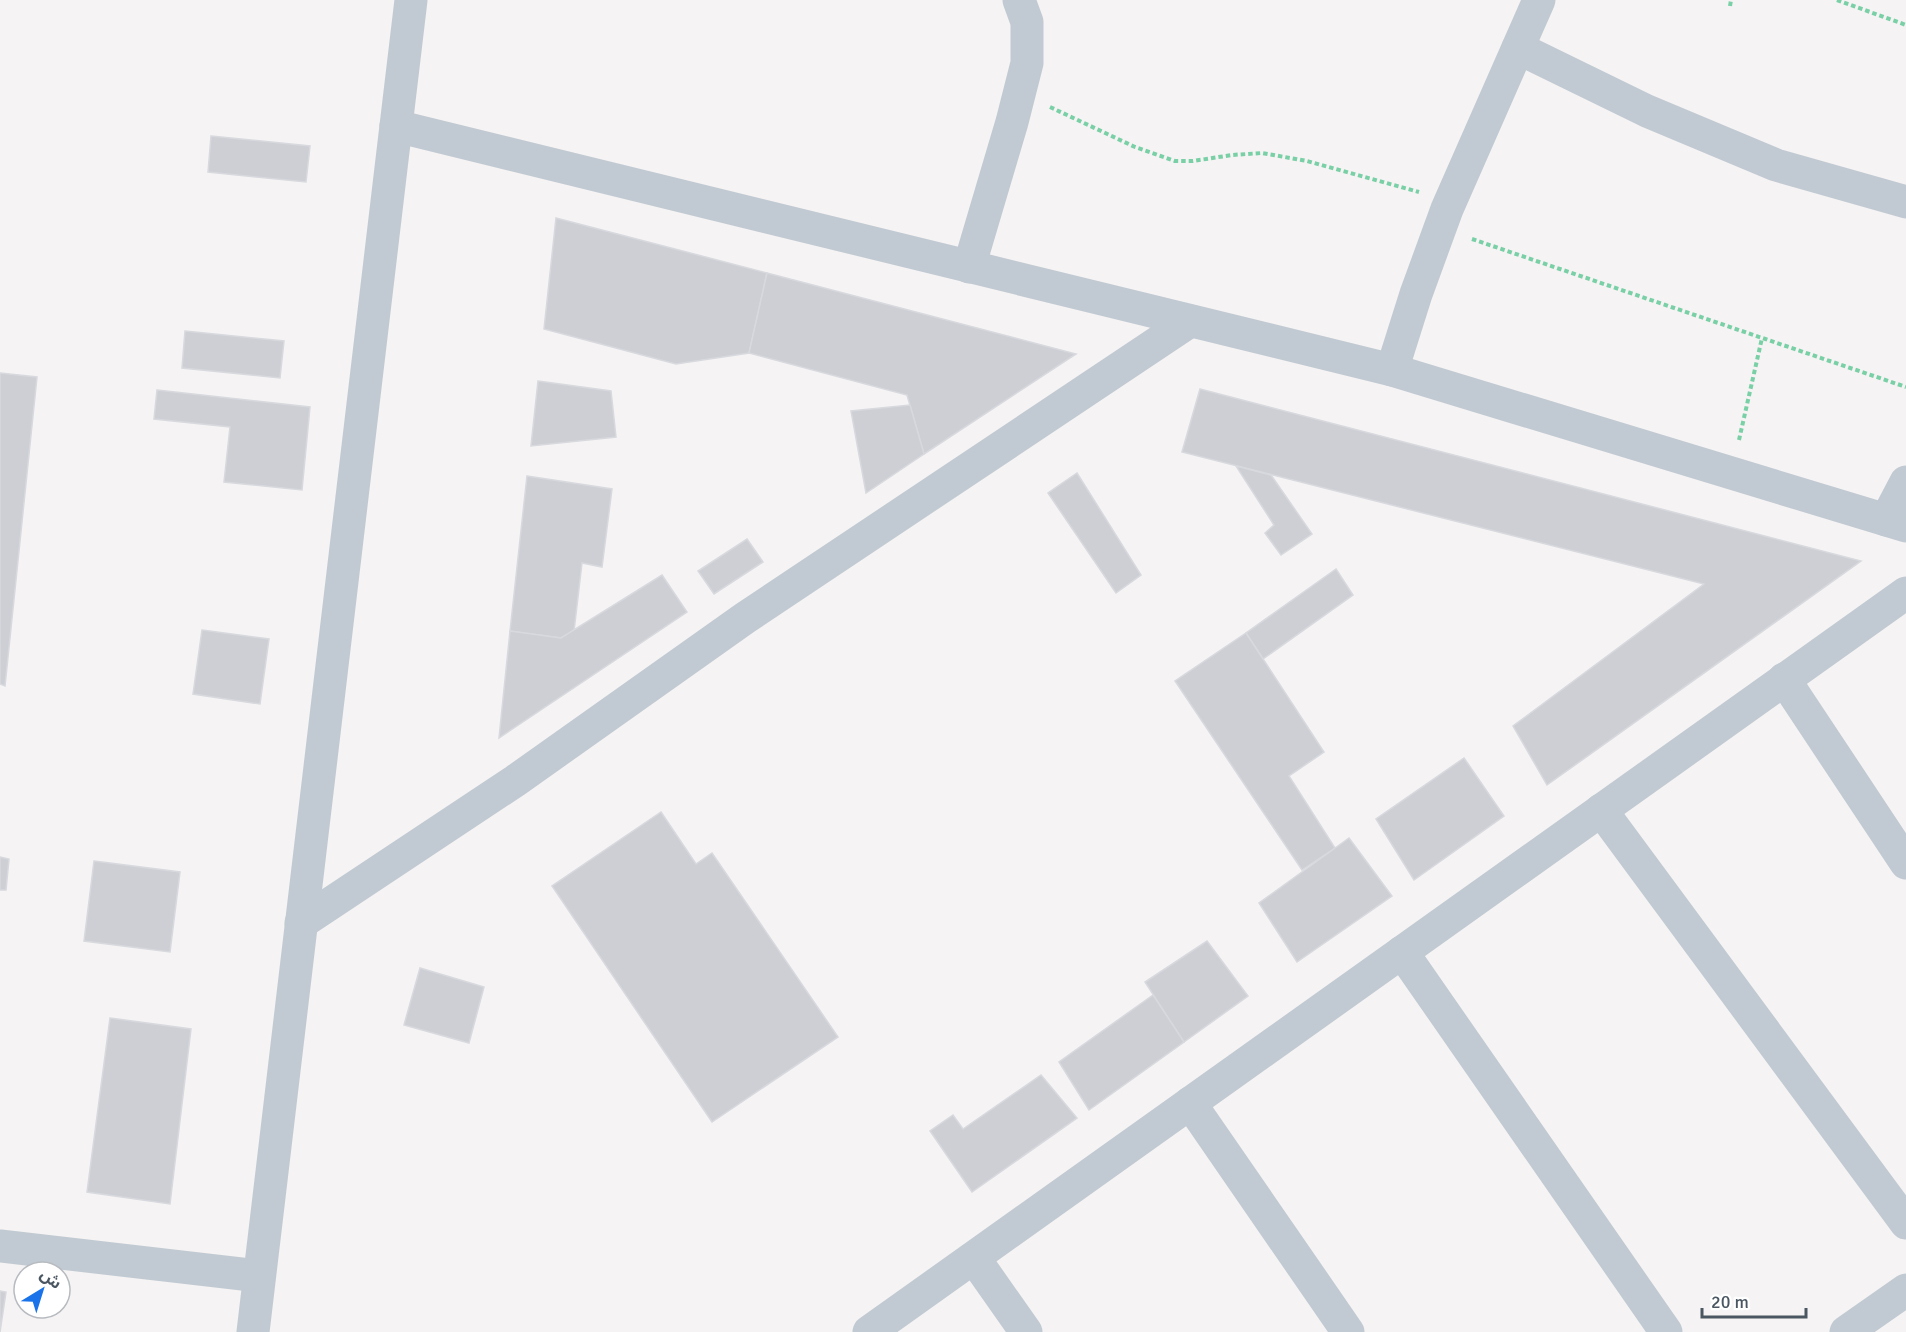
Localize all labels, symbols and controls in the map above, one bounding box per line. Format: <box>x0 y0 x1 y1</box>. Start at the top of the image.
north arrow <box>12 1260 72 1320</box>
text: ش <box>36 1264 65 1294</box>
scale bar <box>1702 1281 1806 1319</box>
text: 20 m <box>1711 1291 1749 1313</box>

